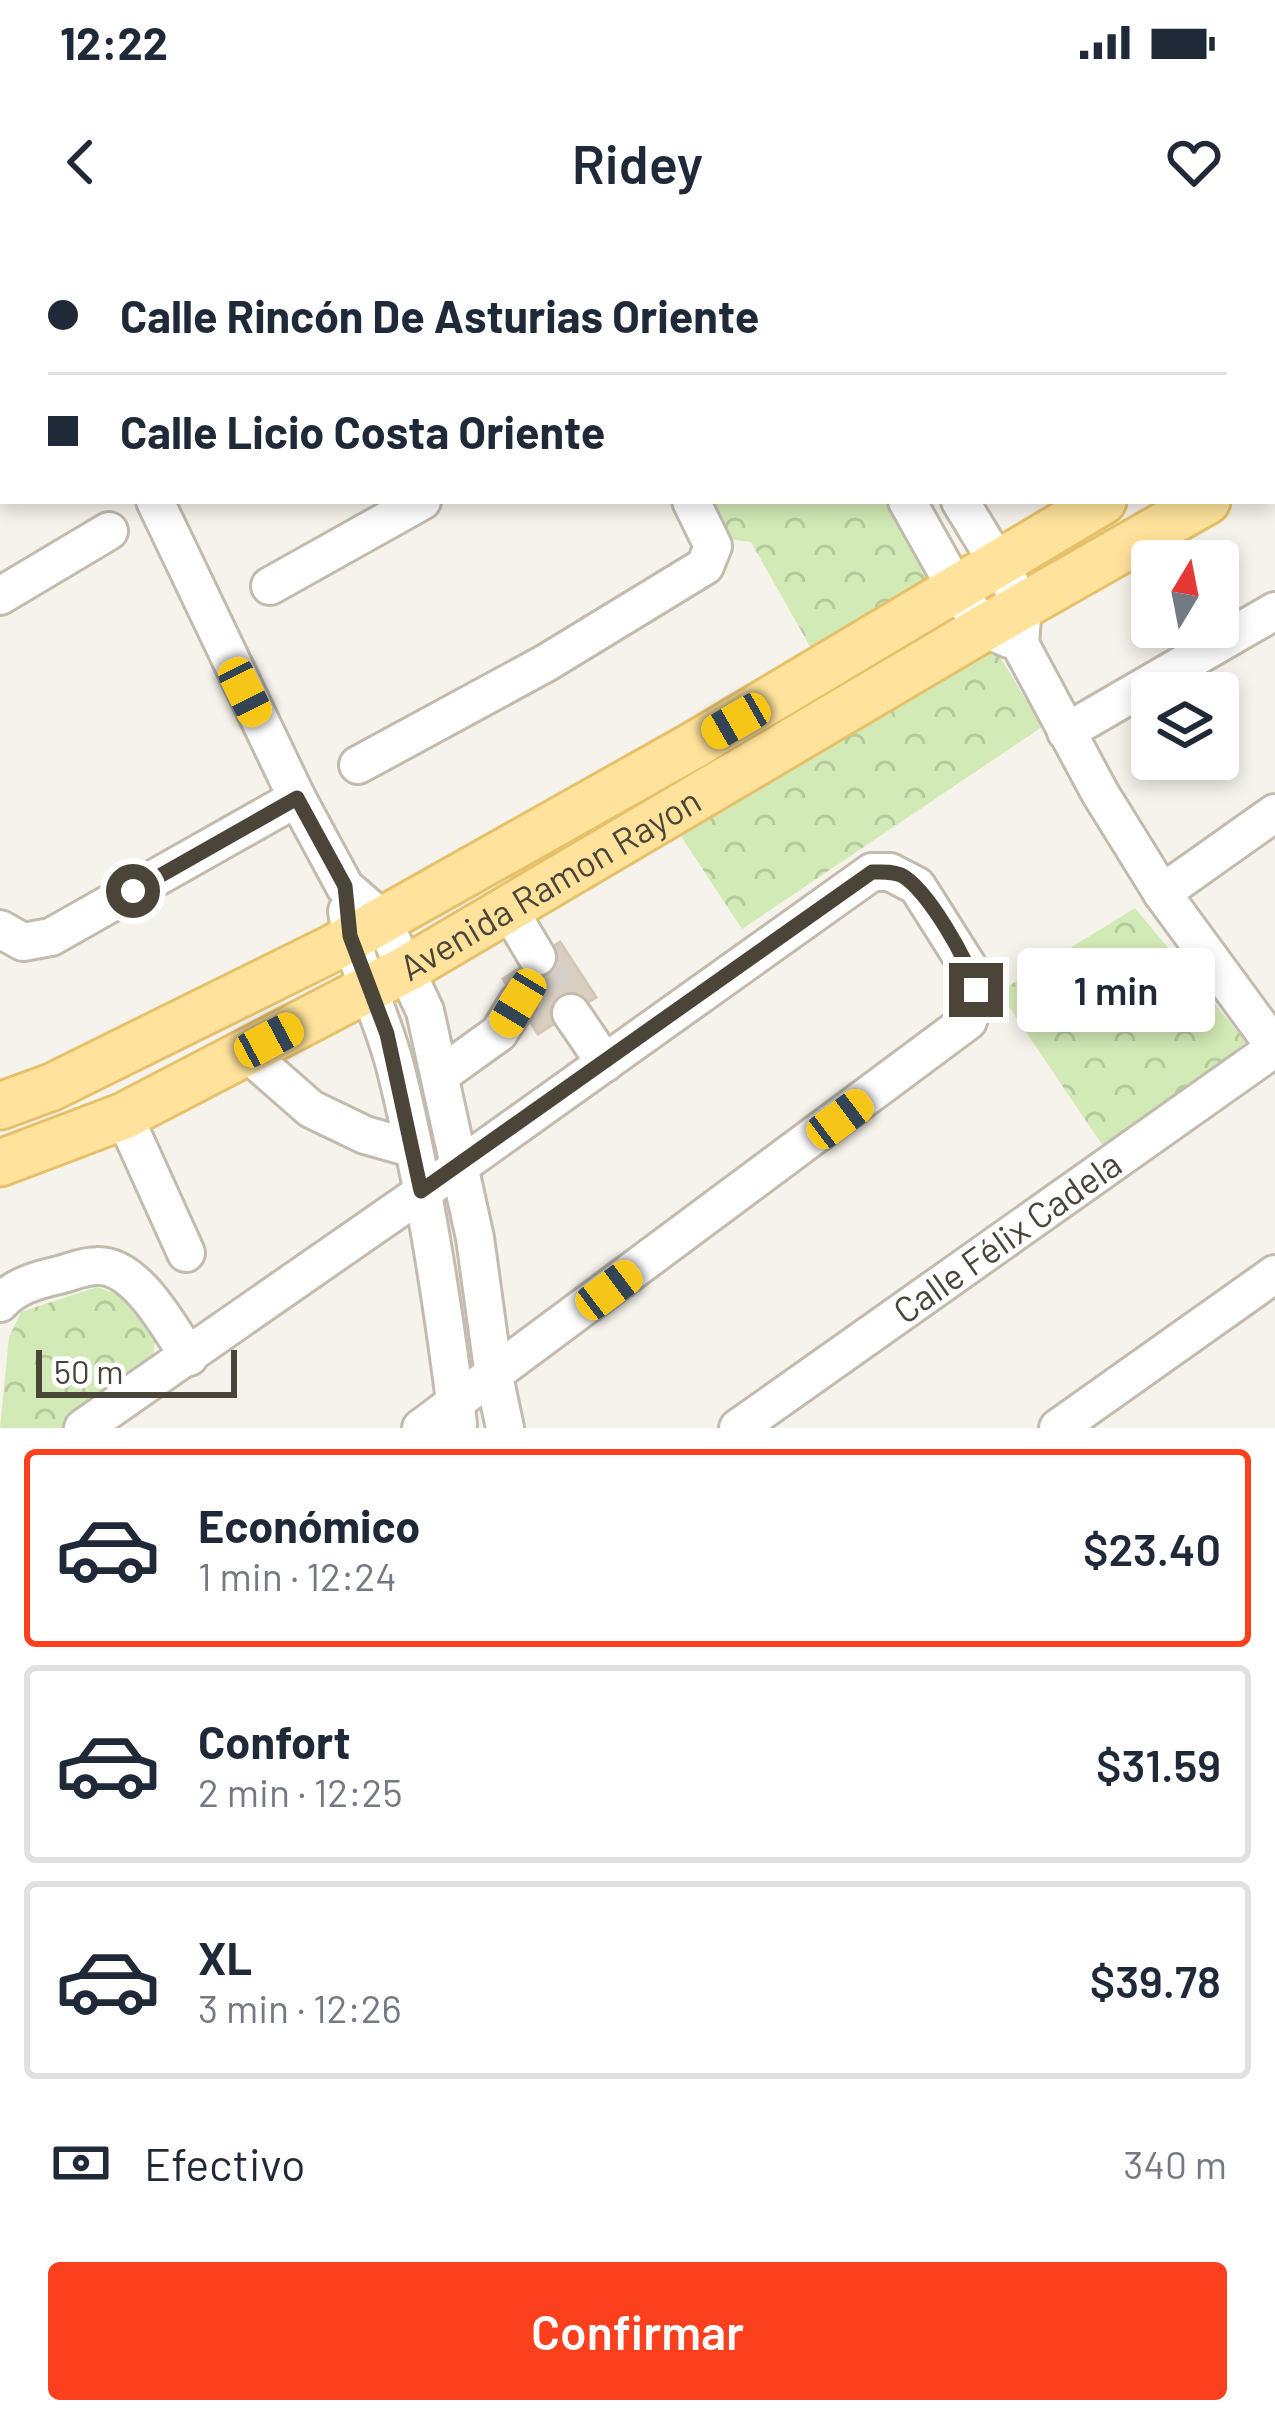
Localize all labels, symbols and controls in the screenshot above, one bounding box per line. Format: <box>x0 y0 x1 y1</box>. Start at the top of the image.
text: 12:22 <box>60 15 168 69</box>
icon: back <box>48 129 114 195</box>
icon: heart <box>1161 129 1227 195</box>
text: Ridey <box>572 130 703 195</box>
text: Calle Rincón De Asturias Oriente <box>120 288 759 342</box>
text: Calle Licio Costa Oriente <box>120 404 605 458</box>
north arrow <box>1131 540 1239 648</box>
map controls <box>1131 540 1239 780</box>
car <box>213 652 277 732</box>
button: layers <box>1131 672 1239 780</box>
car <box>696 687 776 755</box>
street label: Avenida Ramon Rayon <box>391 777 708 988</box>
route start <box>106 864 160 918</box>
callout: 1 min <box>1018 948 1216 1032</box>
car <box>484 963 552 1043</box>
route end <box>949 963 1003 1017</box>
text: 1 min <box>1073 966 1159 1013</box>
car <box>229 1007 309 1073</box>
car <box>800 1083 880 1155</box>
street label: Calle Félix Cadela <box>884 1141 1129 1331</box>
car <box>569 1254 649 1326</box>
scale bar <box>36 1344 237 1397</box>
text: 50 m <box>54 1351 124 1391</box>
icon: car <box>54 1494 162 1602</box>
text: Económico <box>198 1498 420 1552</box>
text: $23.40 <box>1083 1521 1221 1575</box>
text: 1 min · 12:24 <box>198 1552 397 1599</box>
icon: car <box>54 1710 162 1818</box>
text: Confort <box>198 1714 351 1768</box>
text: $31.59 <box>1096 1737 1221 1791</box>
text: 2 min · 12:25 <box>198 1768 402 1815</box>
icon: car <box>54 1926 162 2034</box>
text: XL <box>198 1930 252 1984</box>
text: $39.78 <box>1090 1953 1221 2007</box>
text: 3 min · 12:26 <box>198 1984 402 2031</box>
icon: cash <box>48 2130 114 2196</box>
text: Efectivo <box>144 2136 306 2190</box>
text: 340 m <box>1123 2140 1227 2187</box>
button: Confirmar <box>48 2262 1227 2400</box>

